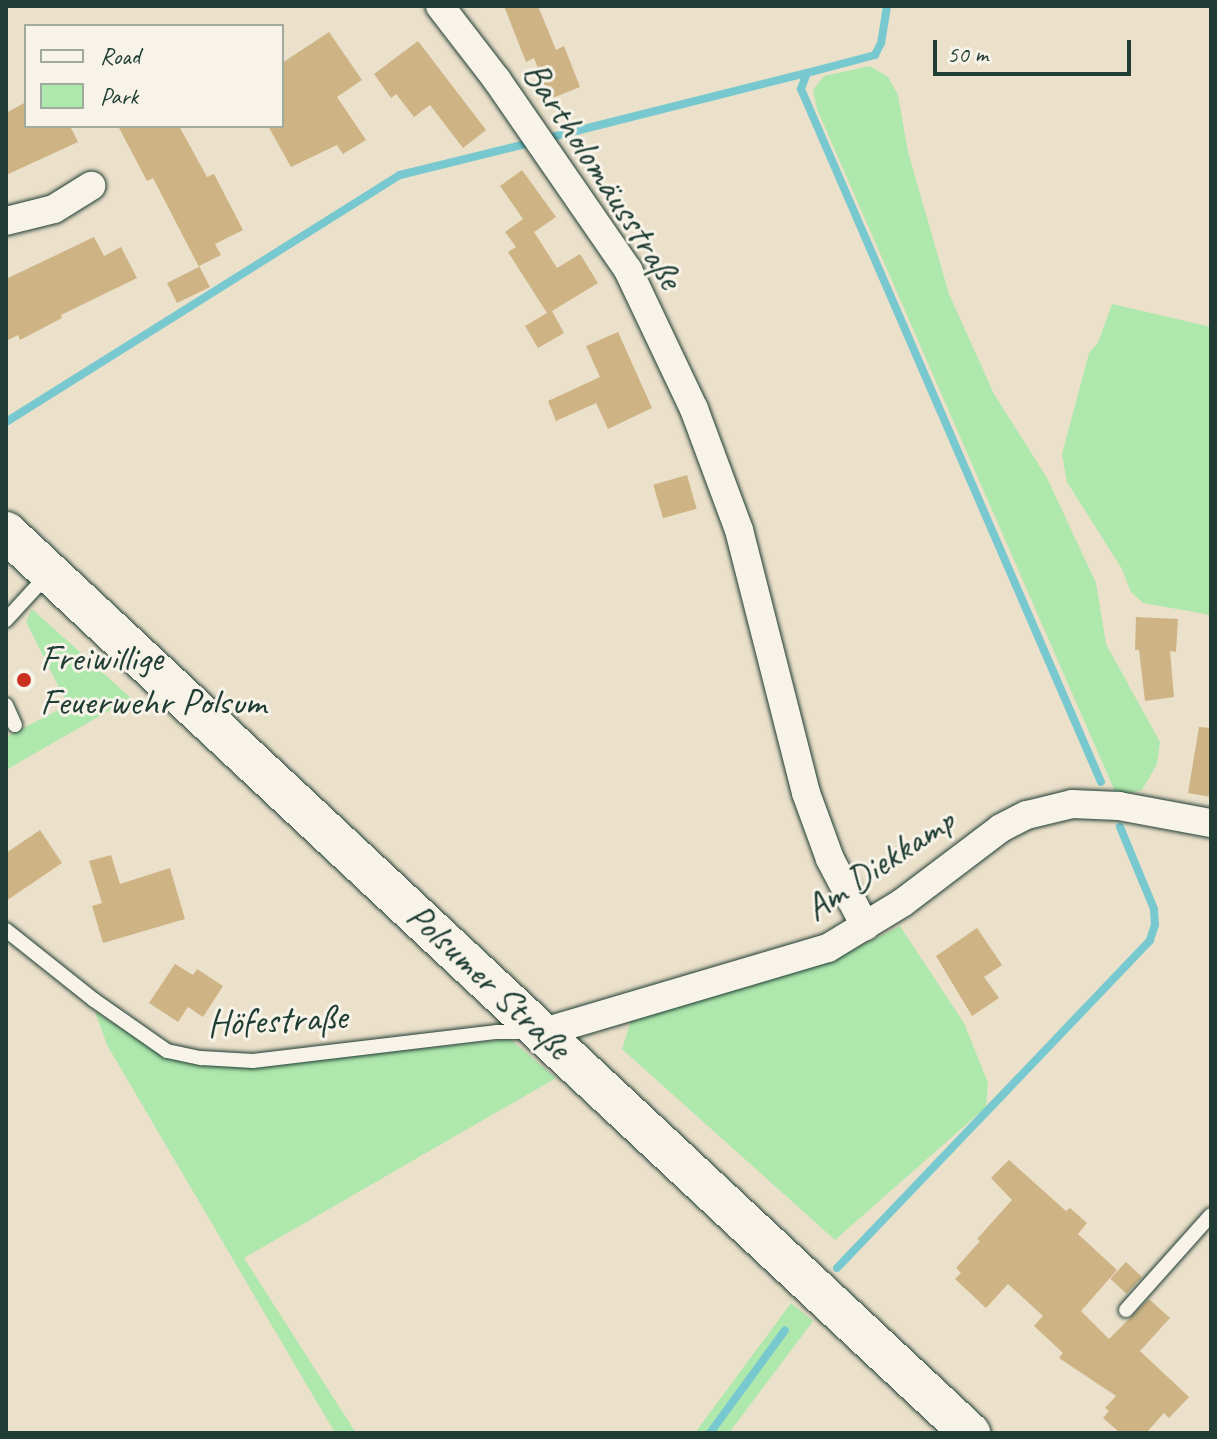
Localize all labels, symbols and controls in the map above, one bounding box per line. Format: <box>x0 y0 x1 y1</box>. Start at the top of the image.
legend <box>24 24 284 128</box>
scale bar <box>937 24 1135 74</box>
text: 50 m <box>947 39 988 69</box>
text: Road <box>100 41 140 71</box>
street label: Bartholomäusstraße <box>513 53 693 297</box>
text: Park <box>100 81 138 111</box>
place label: Freiwillige Feuerwehr Polsum <box>40 635 266 724</box>
marker: Freiwillige Feuerwehr Polsum <box>15 671 33 689</box>
street label: Am Diekkamp <box>796 797 962 931</box>
street label: Polsumer Straße <box>397 893 581 1069</box>
street label: Höfestraße <box>206 994 348 1046</box>

